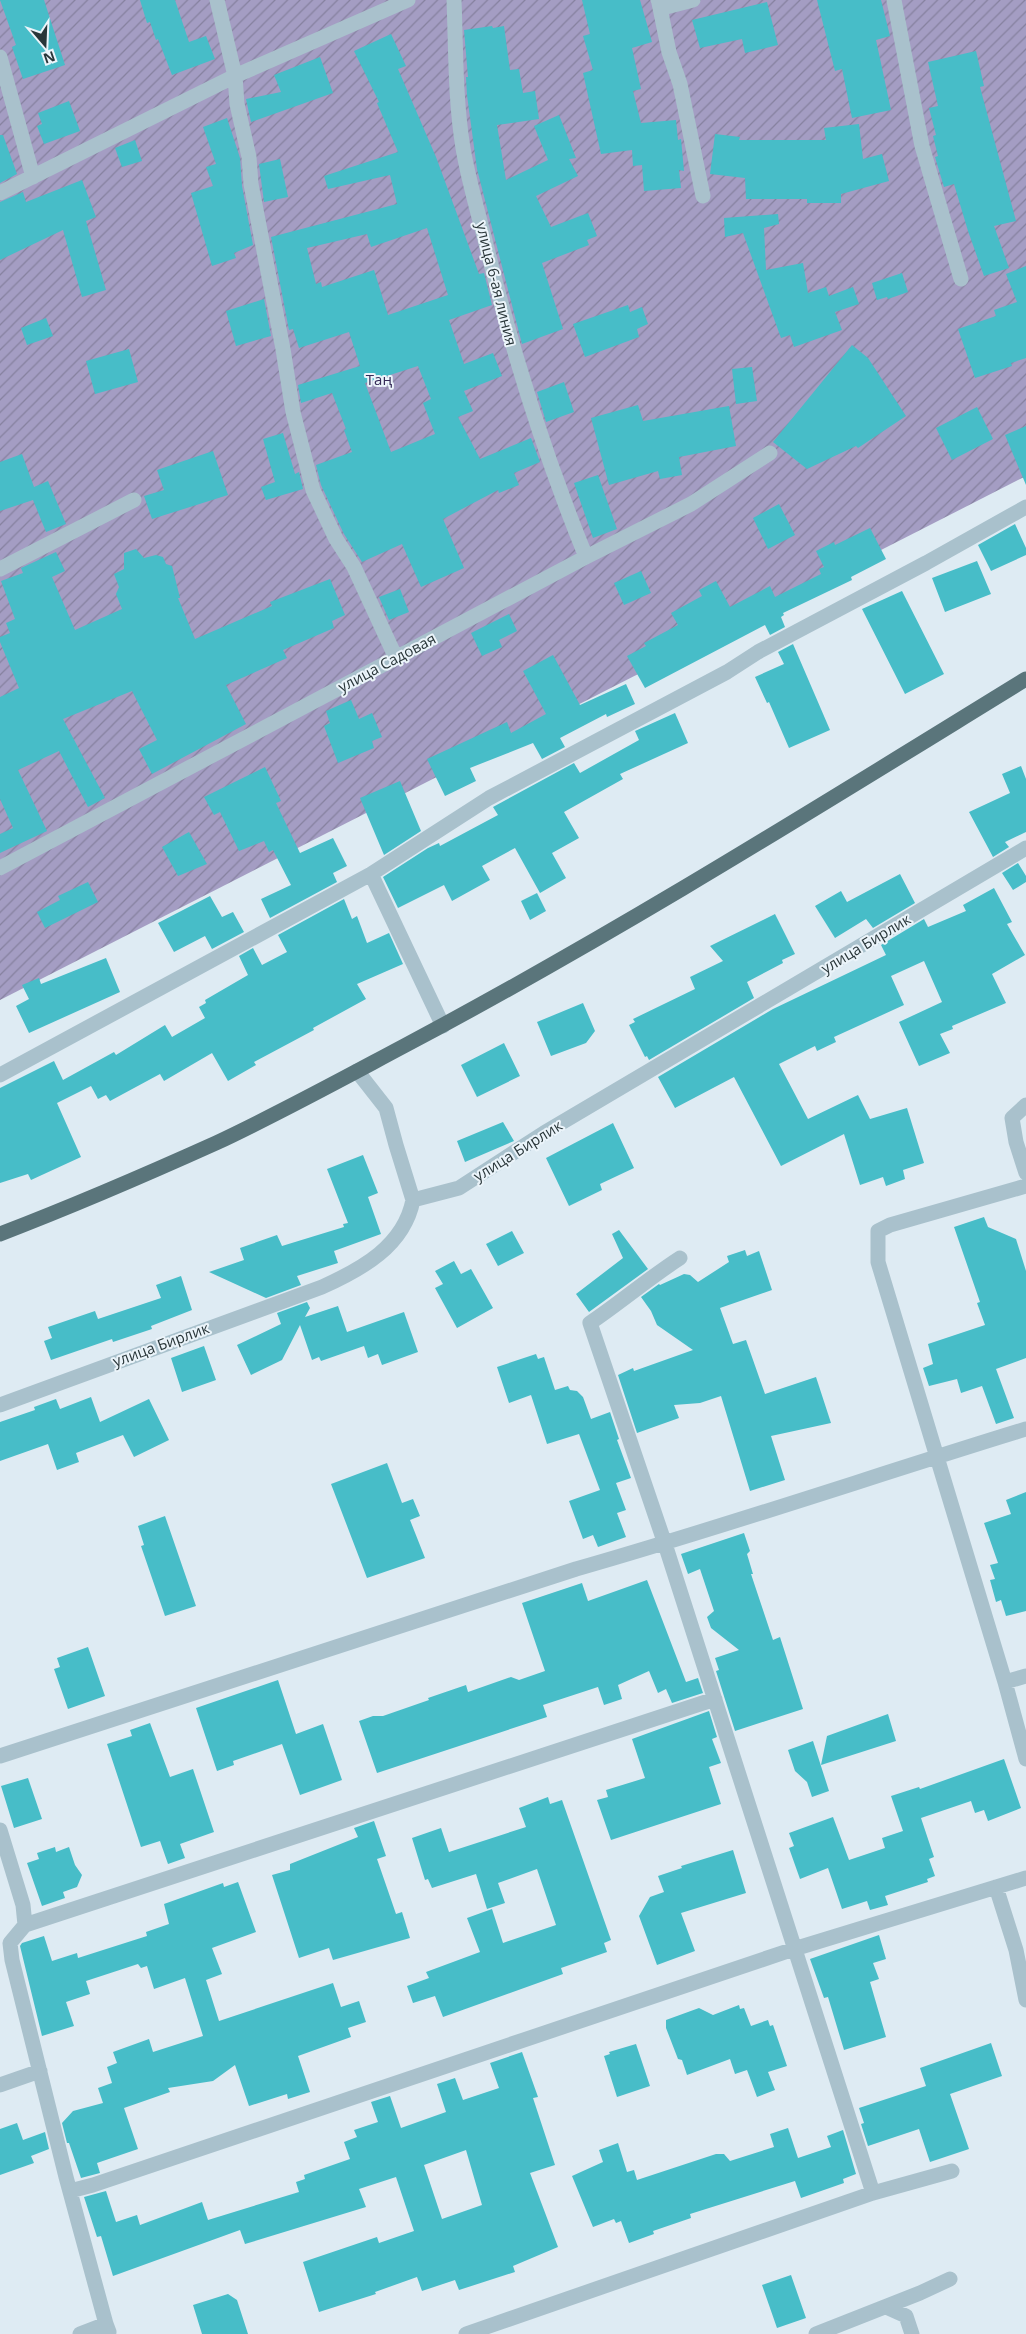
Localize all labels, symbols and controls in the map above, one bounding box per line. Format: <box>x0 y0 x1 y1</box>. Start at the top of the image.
north arrow <box>20 20 70 70</box>
text: N <box>41 47 58 69</box>
street label: улица 6-ая линия <box>472 220 522 348</box>
park label: Таң <box>366 369 392 389</box>
street label: улица Садовая <box>334 628 439 696</box>
street label: улица Бирлик <box>817 908 914 978</box>
street label: улица Бирлик <box>469 1115 566 1185</box>
street label: улица Бирлик <box>110 1317 212 1371</box>

